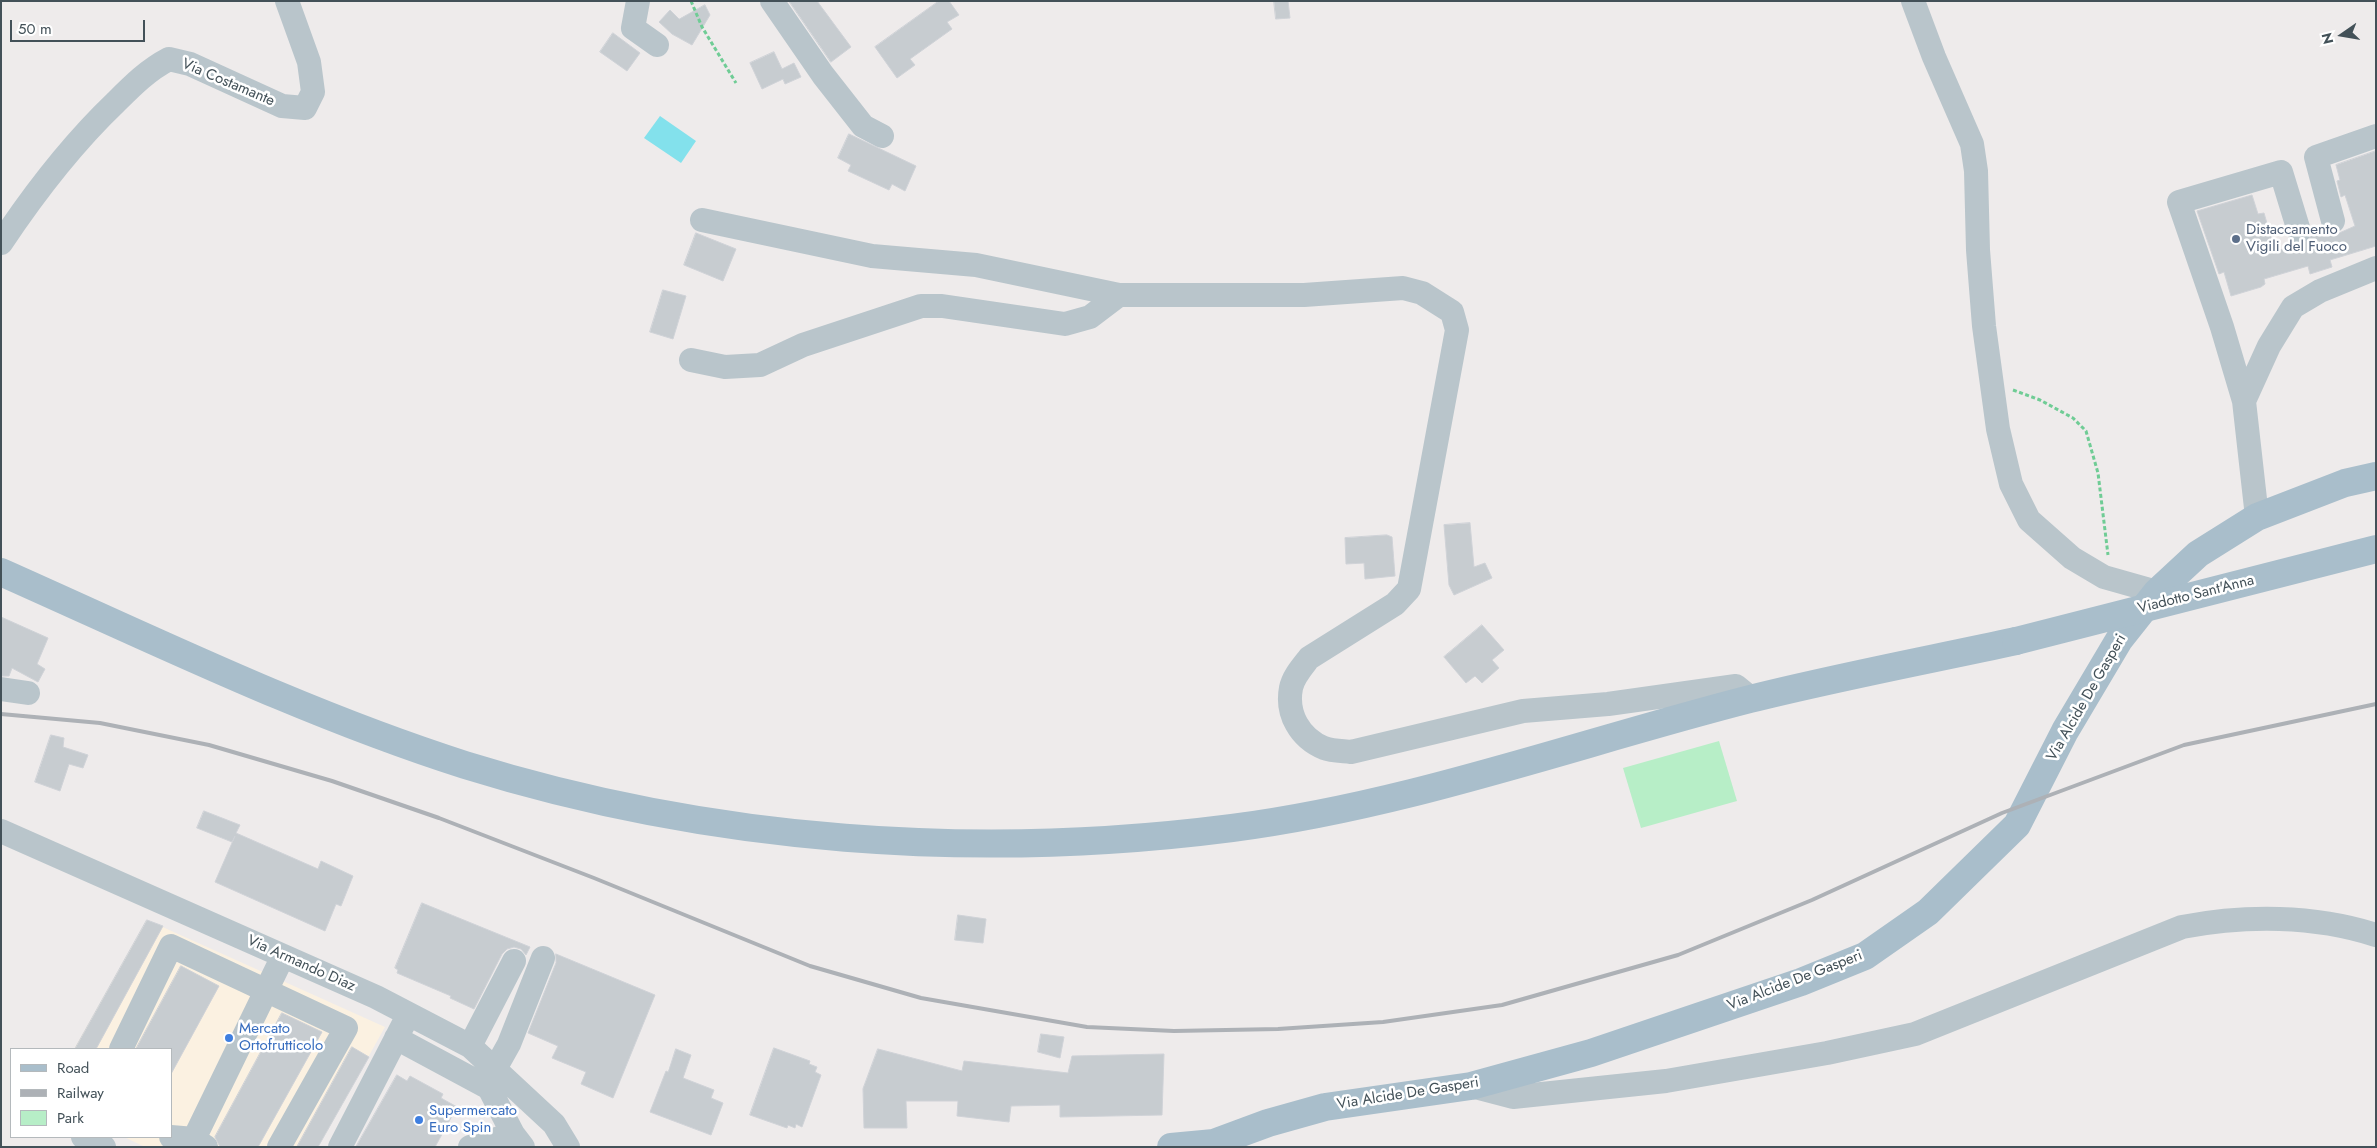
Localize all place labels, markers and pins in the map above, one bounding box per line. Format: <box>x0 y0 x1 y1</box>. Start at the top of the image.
place label: Distaccamento Vigili del Fuoco <box>2246 221 2347 256</box>
marker: Distaccamento Vigili del Fuoco <box>2230 233 2242 245</box>
place label: Mercato Ortofrutticolo <box>239 1020 323 1055</box>
marker: Mercato Ortofrutticolo <box>223 1032 235 1044</box>
place label: Supermercato Euro Spin <box>429 1102 517 1137</box>
marker: Supermercato Euro Spin <box>413 1114 425 1126</box>

